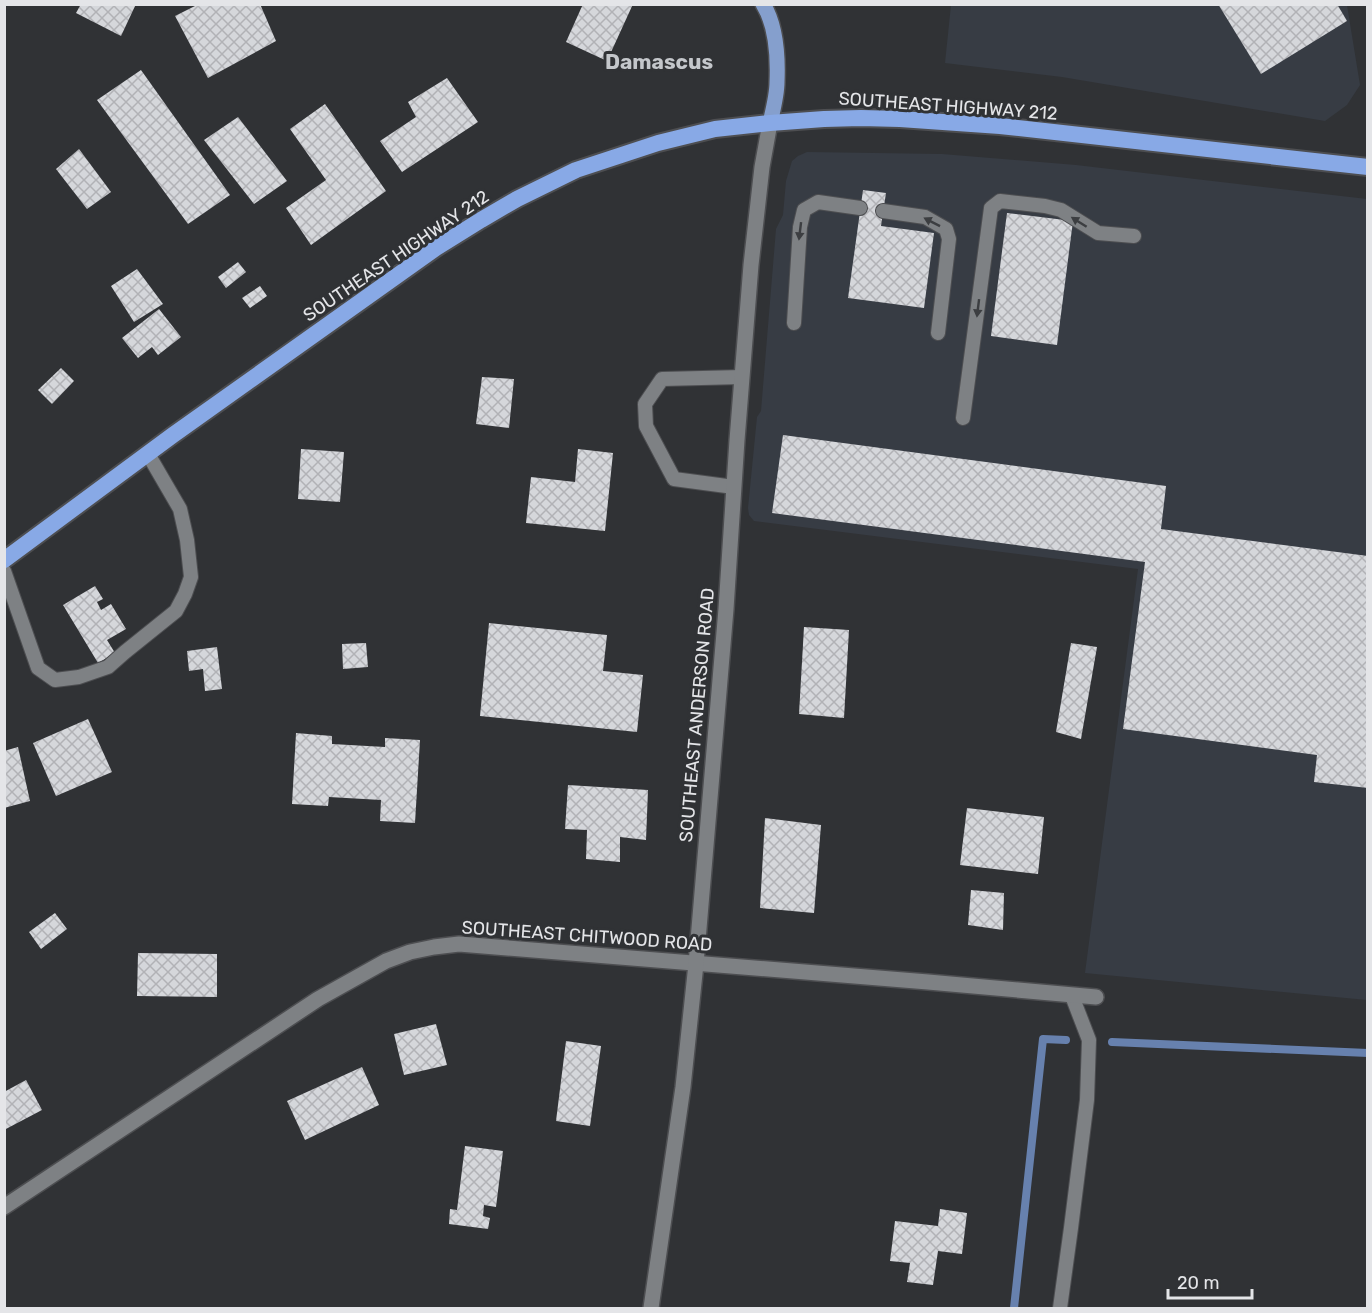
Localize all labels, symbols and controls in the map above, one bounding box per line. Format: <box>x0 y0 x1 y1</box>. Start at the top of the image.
district label: Damascus <box>605 49 713 74</box>
street label: SOUTHEAST HIGHWAY 212 <box>838 87 1058 125</box>
street label: SOUTHEAST HIGHWAY 212 <box>299 186 493 326</box>
one-way arrow <box>1071 216 1087 227</box>
one-way arrow <box>923 217 941 227</box>
one-way arrow <box>796 221 805 240</box>
one-way arrow <box>974 299 983 318</box>
street label: SOUTHEAST ANDERSON ROAD <box>675 587 719 843</box>
street label: SOUTHEAST CHITWOOD ROAD <box>461 916 713 956</box>
scale bar <box>1168 1262 1252 1300</box>
text: 20 m <box>1177 1272 1219 1294</box>

